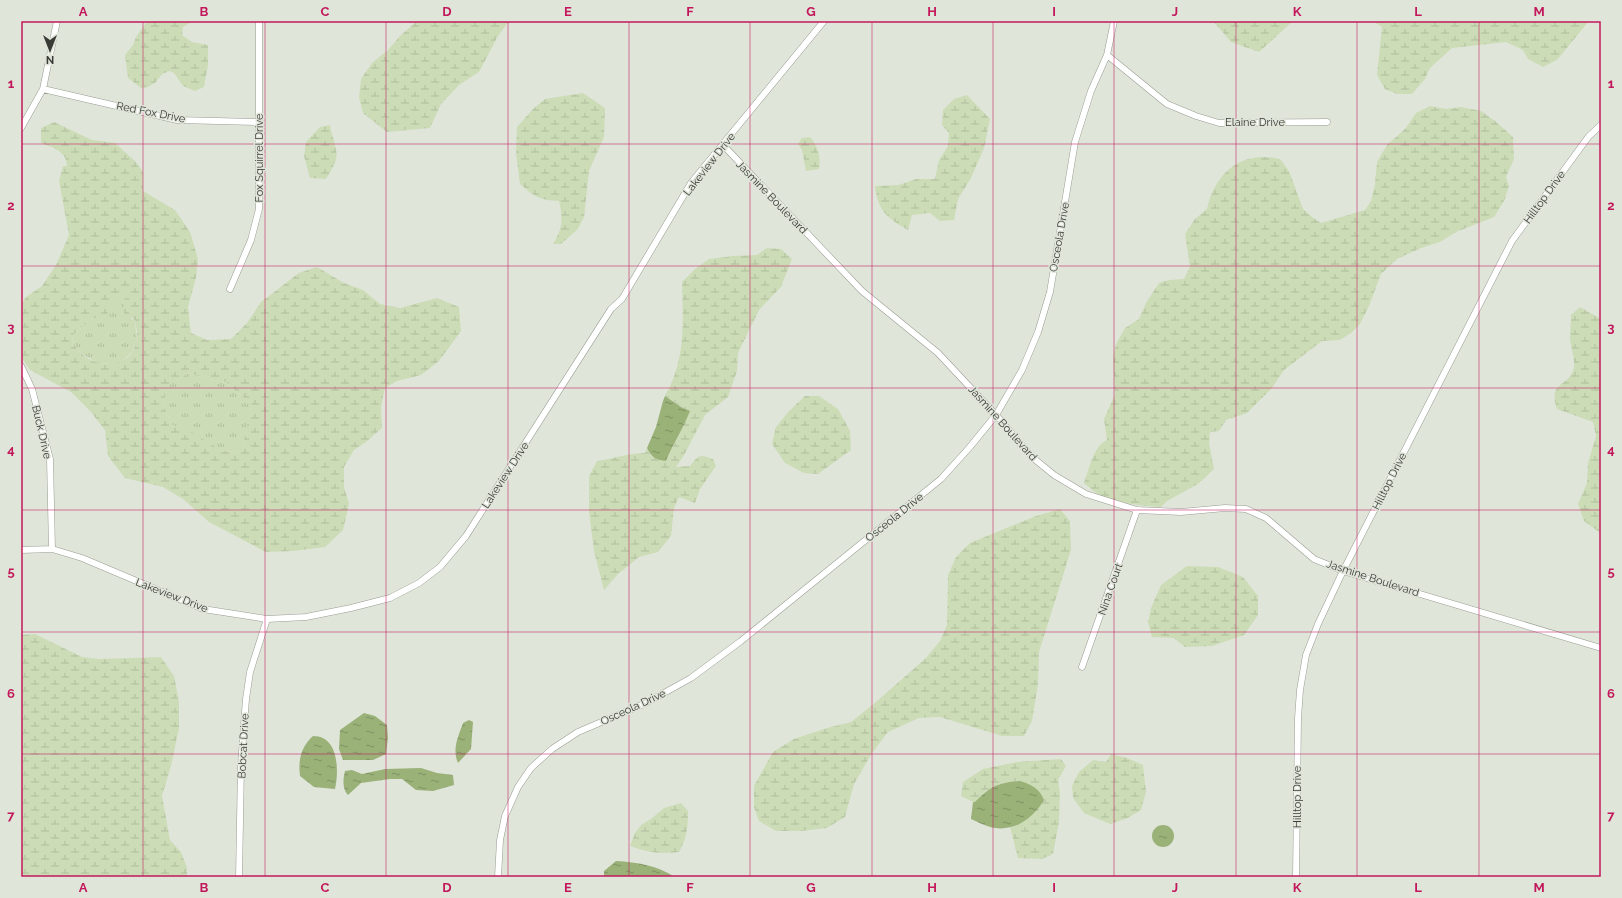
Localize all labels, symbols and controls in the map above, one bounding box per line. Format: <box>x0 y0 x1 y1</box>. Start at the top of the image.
text: A <box>79 4 88 19</box>
text: B <box>200 4 209 19</box>
text: C <box>321 4 330 19</box>
text: D <box>442 4 452 19</box>
text: E <box>564 4 572 19</box>
text: F <box>686 4 694 19</box>
text: G <box>806 4 816 19</box>
text: H <box>927 4 937 19</box>
text: I <box>1052 4 1056 19</box>
text: J <box>1172 4 1178 19</box>
text: K <box>1293 4 1302 19</box>
text: L <box>1414 4 1422 19</box>
text: M <box>1533 4 1545 19</box>
north arrow <box>30 30 70 70</box>
text: N <box>46 53 54 66</box>
text: 1 <box>8 76 15 91</box>
text: 1 <box>1608 76 1615 91</box>
street label: Red Fox Drive <box>115 99 187 126</box>
street label: Fox Squirrel Drive <box>253 113 266 202</box>
street label: Elaine Drive <box>1225 116 1286 129</box>
street label: Lakeview Drive <box>681 130 738 198</box>
street label: Jasmine Boulevard <box>733 158 810 237</box>
street label: Hilltop Drive <box>1521 168 1568 226</box>
text: 2 <box>7 198 15 213</box>
text: 2 <box>1607 198 1615 213</box>
street label: Osceola Drive <box>1047 201 1072 273</box>
text: 3 <box>7 320 15 335</box>
text: 3 <box>1607 320 1615 335</box>
street label: Jasmine Boulevard <box>965 383 1040 464</box>
street label: Buck Drive <box>29 404 54 461</box>
street label: Lakeview Drive <box>479 439 532 511</box>
text: 4 <box>7 442 15 457</box>
text: 4 <box>1607 442 1615 457</box>
street label: Hilltop Drive <box>1369 450 1410 512</box>
street label: Osceola Drive <box>863 490 926 545</box>
street label: Jasmine Boulevard <box>1325 557 1421 600</box>
street label: Nina Court <box>1095 561 1126 617</box>
text: 5 <box>7 564 15 579</box>
text: 5 <box>1607 564 1615 579</box>
street label: Lakeview Drive <box>134 576 210 615</box>
text: 6 <box>7 686 15 701</box>
street label: Osceola Drive <box>598 686 668 728</box>
text: 6 <box>1607 686 1615 701</box>
street label: Bobcat Drive <box>235 713 252 779</box>
street label: Hilltop Drive <box>1291 765 1304 828</box>
text: 7 <box>7 808 15 823</box>
text: 7 <box>1607 808 1615 823</box>
text: A <box>79 880 88 895</box>
text: B <box>200 880 209 895</box>
text: C <box>321 880 330 895</box>
text: D <box>442 880 452 895</box>
text: E <box>564 880 572 895</box>
text: F <box>686 880 694 895</box>
text: G <box>806 880 816 895</box>
text: H <box>927 880 937 895</box>
text: I <box>1052 880 1056 895</box>
text: J <box>1172 880 1178 895</box>
text: K <box>1293 880 1302 895</box>
text: L <box>1414 880 1422 895</box>
text: M <box>1533 880 1545 895</box>

